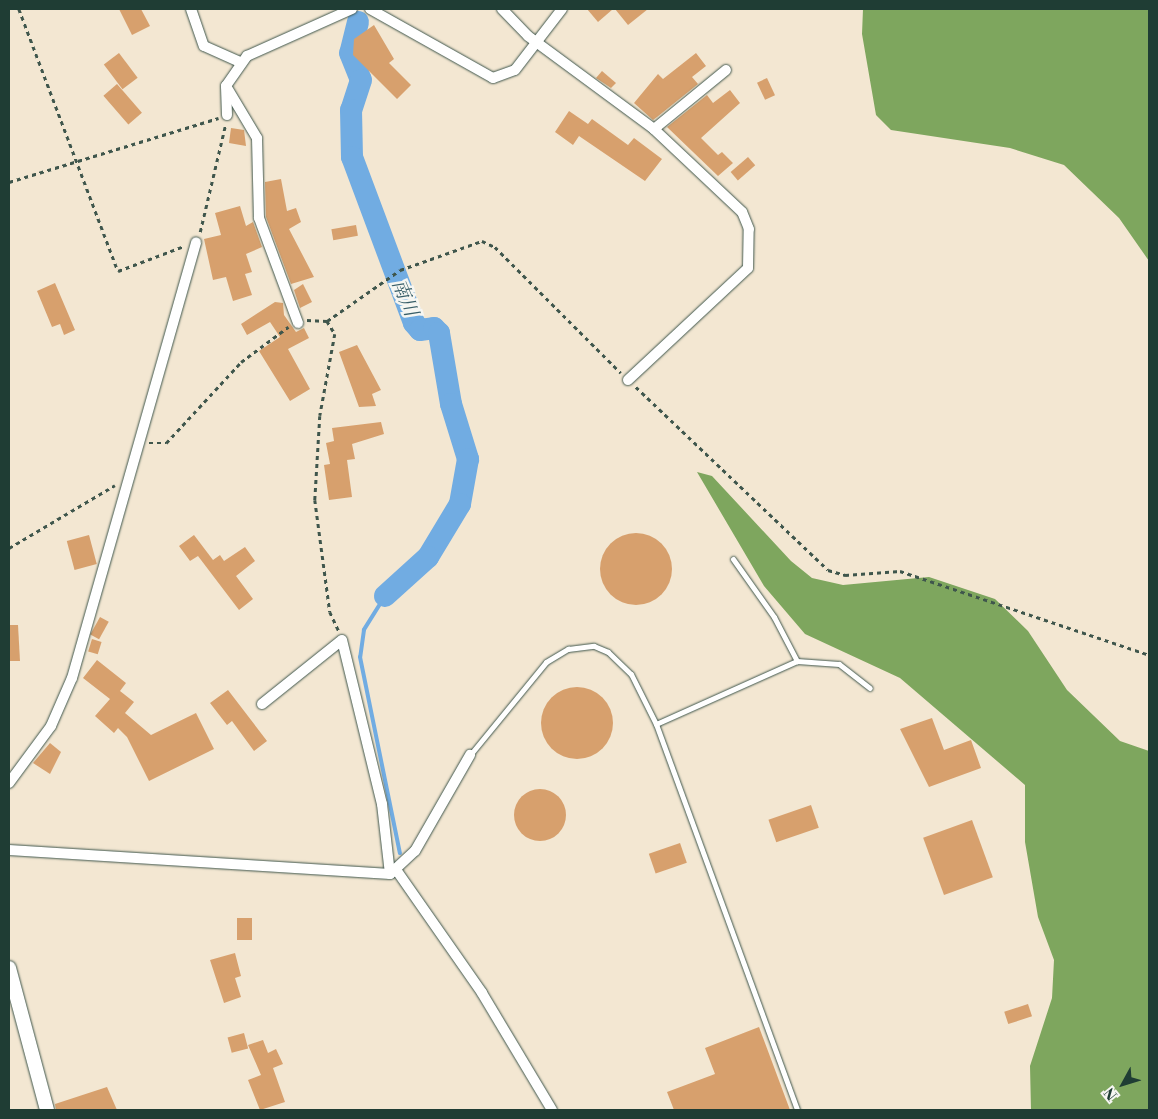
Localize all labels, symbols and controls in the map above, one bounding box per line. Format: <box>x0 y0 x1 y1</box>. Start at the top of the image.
water label: 南川 <box>386 276 422 320</box>
north arrow <box>1098 1059 1148 1109</box>
text: N <box>1101 1083 1122 1103</box>

